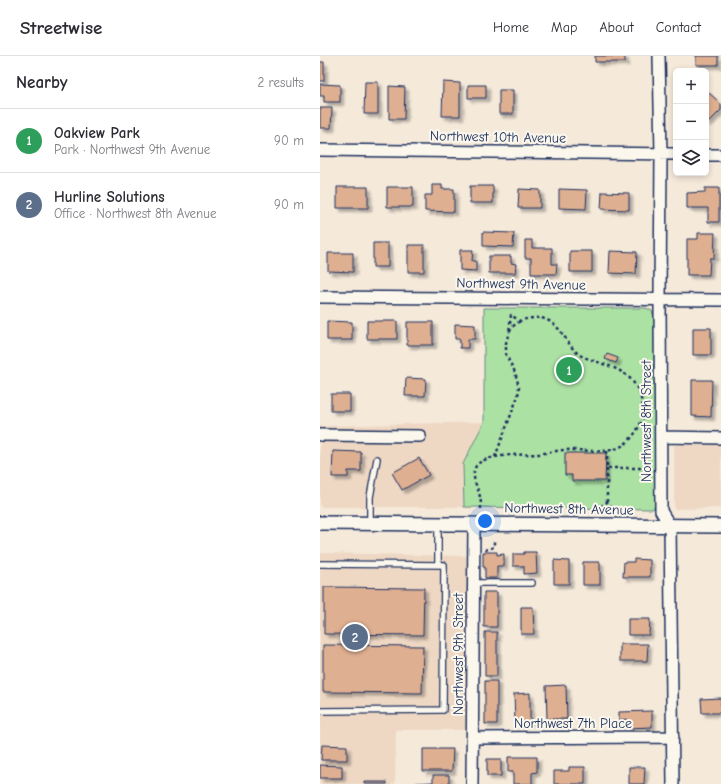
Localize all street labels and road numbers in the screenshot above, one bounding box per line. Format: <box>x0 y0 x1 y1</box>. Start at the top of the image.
street label: Northwest 10th Avenue <box>430 127 566 147</box>
street label: Northwest 9th Avenue <box>456 274 586 294</box>
street label: Northwest 8th Street <box>638 359 655 482</box>
street label: Northwest 8th Avenue <box>504 499 634 519</box>
street label: Northwest 9th Street <box>450 592 467 715</box>
street label: Northwest 7th Place <box>514 715 632 732</box>

